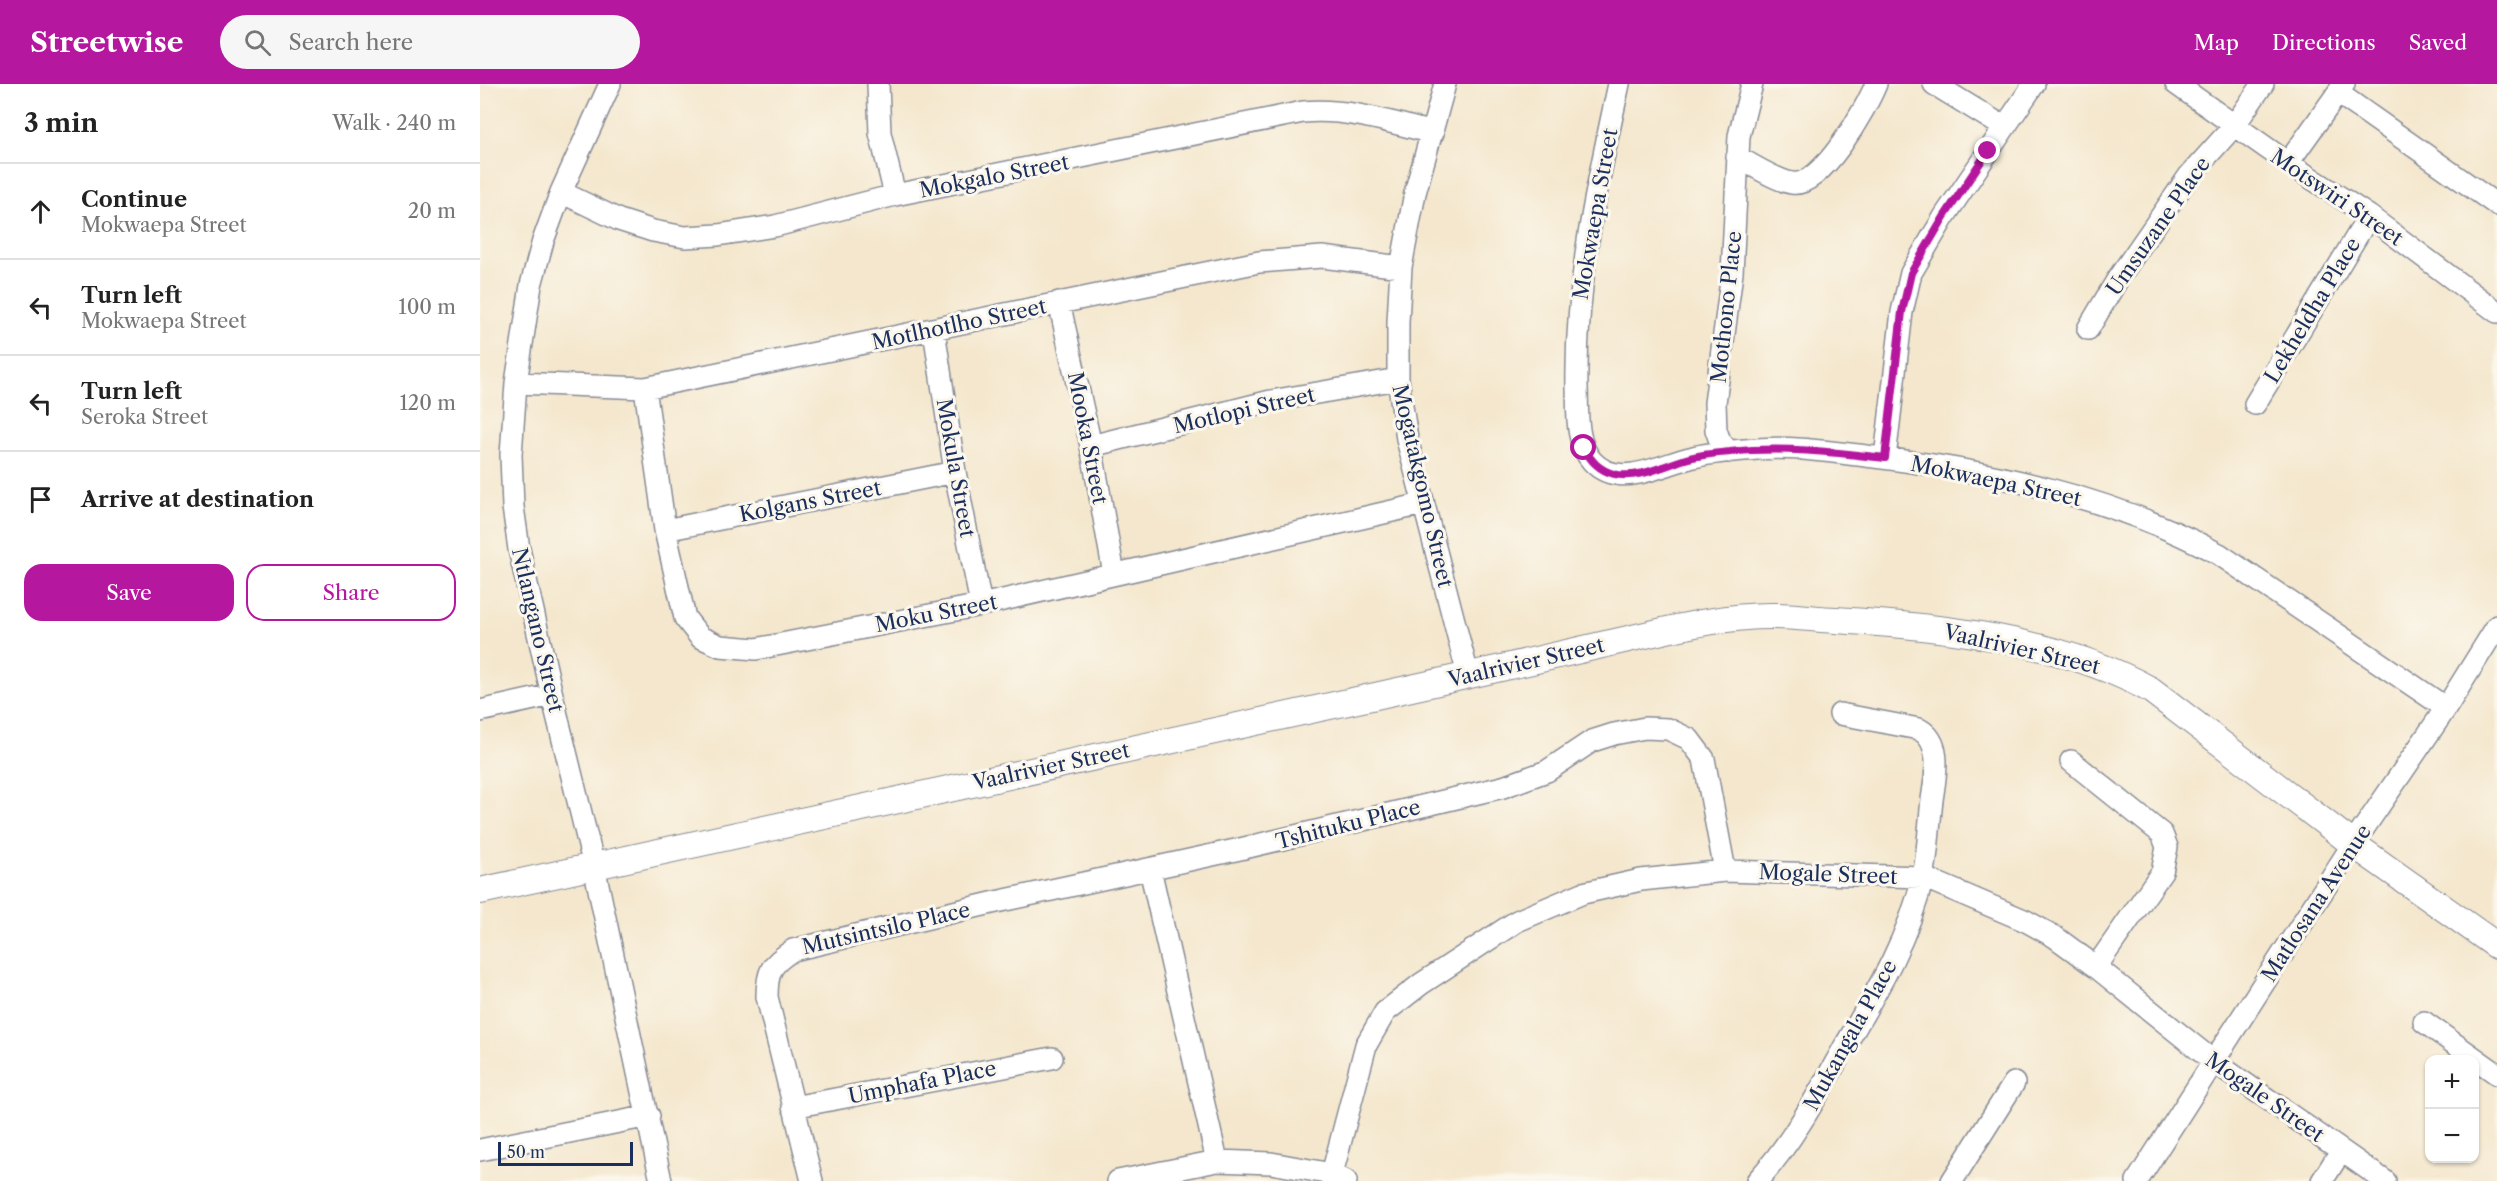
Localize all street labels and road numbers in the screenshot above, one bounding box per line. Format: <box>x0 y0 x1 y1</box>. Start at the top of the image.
street label: Mokwaepa Street <box>1568 126 1622 302</box>
street label: Motswiri Street <box>2266 144 2408 251</box>
street label: Mokgalo Street <box>917 149 1071 203</box>
street label: Umsuzane Place <box>2101 152 2215 300</box>
street label: Mothono Place <box>1706 230 1746 384</box>
street label: Lekheldha Place <box>2259 233 2365 387</box>
street label: Motlhotlho Street <box>869 293 1049 355</box>
street label: Mooka Street <box>1063 370 1113 507</box>
street label: Motlopi Street <box>1171 381 1318 438</box>
street label: Mogatakgomo Street <box>1387 382 1459 590</box>
street label: Mokula Street <box>931 396 981 540</box>
street label: Mokwaepa Street <box>1908 451 2084 511</box>
street label: Kolgans Street <box>737 475 884 527</box>
street label: Ntlangano Street <box>507 545 569 715</box>
street label: Moku Street <box>873 589 1000 637</box>
street label: Vaalrivier Street <box>1940 619 2103 679</box>
street label: Vaalrivier Street <box>1444 632 1607 692</box>
street label: Vaalrivier Street <box>969 737 1132 795</box>
street label: Tshituku Place <box>1273 794 1423 854</box>
street label: Matlosana Avenue <box>2256 820 2376 986</box>
street label: Mogale Street <box>1758 859 1898 889</box>
street label: Mutsintsilo Place <box>800 897 972 959</box>
street label: Mukangala Place <box>1798 955 1902 1115</box>
street label: Mogale Street <box>2201 1047 2329 1147</box>
street label: Umphafa Place <box>846 1055 998 1109</box>

